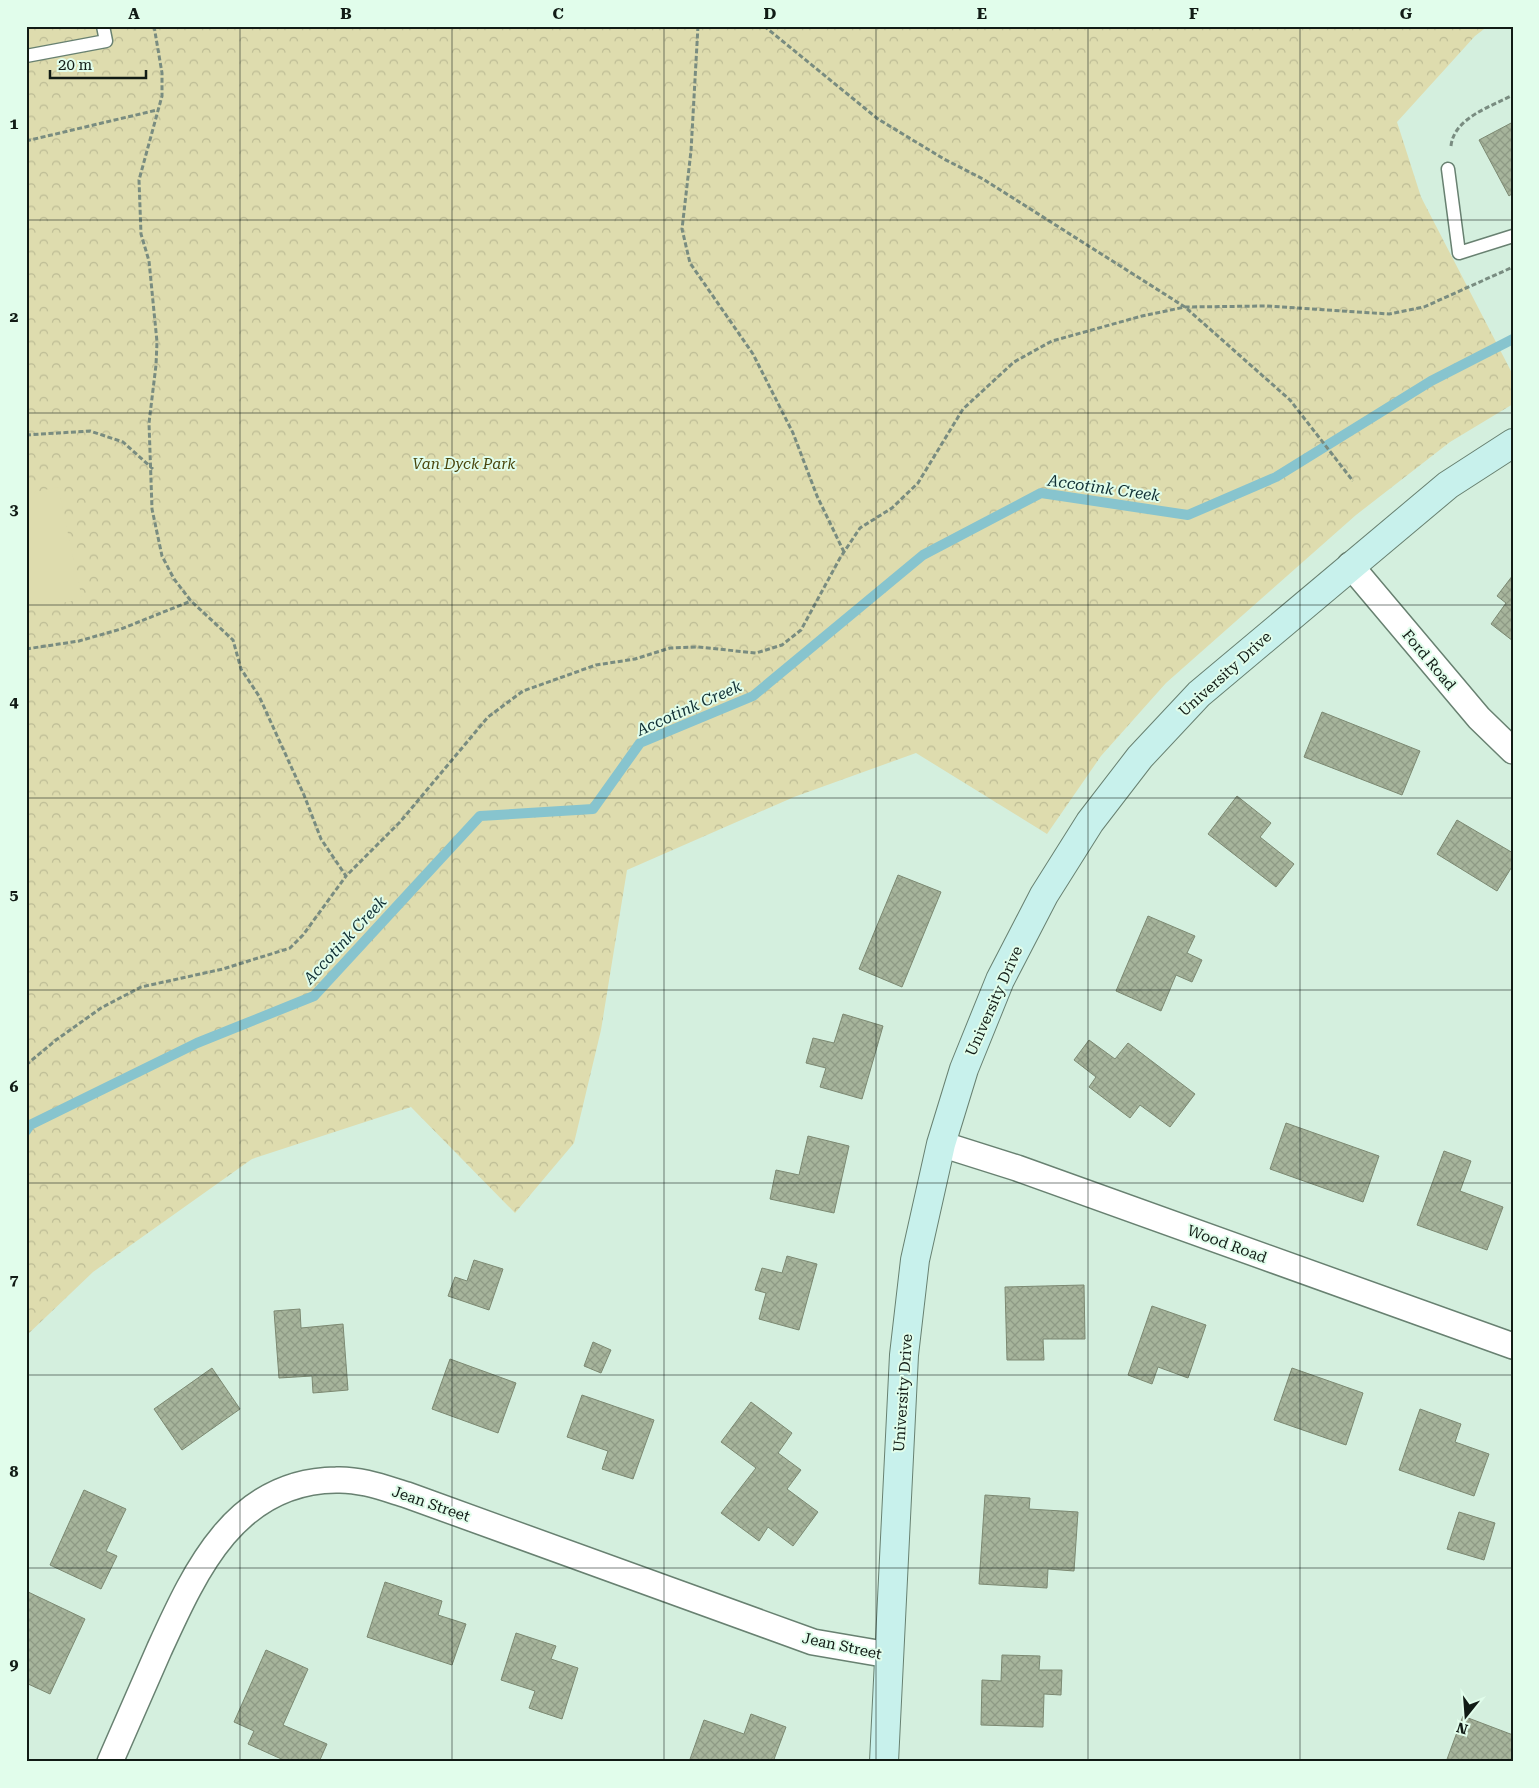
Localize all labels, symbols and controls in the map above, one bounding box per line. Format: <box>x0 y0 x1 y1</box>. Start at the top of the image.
text: A <box>128 4 140 23</box>
text: B <box>340 4 352 23</box>
text: C <box>552 4 564 23</box>
text: D <box>764 4 777 23</box>
text: E <box>977 4 987 23</box>
text: F <box>1189 4 1199 23</box>
text: G <box>1400 4 1413 23</box>
scale bar <box>50 48 146 80</box>
text: 20 m <box>58 56 93 74</box>
text: 1 <box>10 114 19 133</box>
text: 2 <box>10 307 19 326</box>
park label: Van Dyck Park <box>413 455 516 473</box>
water label: Accotink Creek <box>1046 471 1162 505</box>
text: 3 <box>10 500 19 519</box>
street label: Ford Road <box>1398 626 1460 694</box>
street label: University Drive <box>1175 628 1275 720</box>
water label: Accotink Creek <box>633 676 745 740</box>
text: 4 <box>10 692 19 711</box>
text: 5 <box>10 885 19 904</box>
water label: Accotink Creek <box>299 892 391 989</box>
street label: University Drive <box>962 943 1026 1059</box>
text: 6 <box>10 1077 19 1096</box>
street label: Wood Road <box>1185 1221 1270 1267</box>
text: 7 <box>10 1270 19 1289</box>
street label: University Drive <box>890 1333 916 1453</box>
text: 8 <box>10 1462 19 1481</box>
street label: Jean Street <box>390 1482 473 1526</box>
street label: Jean Street <box>800 1629 884 1663</box>
text: 9 <box>10 1655 19 1674</box>
north arrow <box>1442 1690 1492 1740</box>
text: N <box>1454 1719 1470 1738</box>

